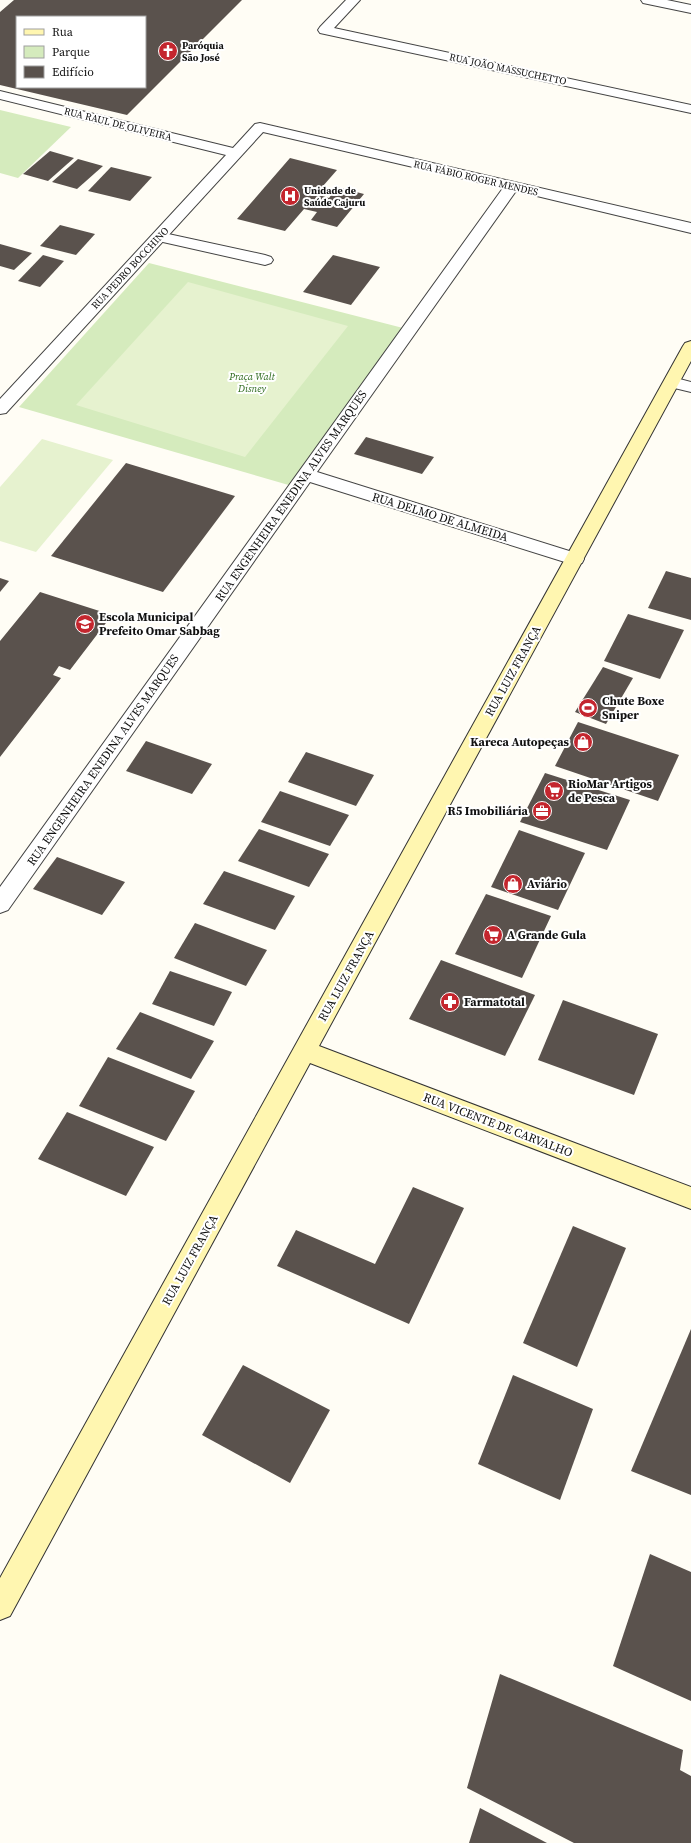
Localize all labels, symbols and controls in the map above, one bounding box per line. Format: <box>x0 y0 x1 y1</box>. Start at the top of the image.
legend <box>16 16 146 88</box>
text: Rua <box>52 24 74 40</box>
place label: Paróquia São José <box>182 39 224 64</box>
church icon: Paróquia São José <box>157 40 179 62</box>
text: Parque <box>52 44 90 60</box>
street label: RUA JOÃO MASSUCHETTO <box>448 50 568 88</box>
text: Edifício <box>52 64 94 80</box>
street label: RUA RAUL DE OLIVEIRA <box>63 104 174 144</box>
street label: RUA FÁBIO ROGER MENDES <box>412 157 540 199</box>
place label: Unidade de Saúde Cajuru <box>304 184 365 209</box>
hospital icon: Unidade de Saúde Cajuru <box>279 185 301 207</box>
street label: RUA PEDRO BOCCHINO <box>88 224 172 312</box>
park label: Praça Walt Disney <box>228 370 275 395</box>
street label: RUA ENGENHEIRA ENEDINA ALVES MARQUES <box>211 387 371 605</box>
street label: RUA DELMO DE ALMEIDA <box>370 489 510 545</box>
place label: Escola Municipal Prefeito Omar Sabbag <box>99 609 220 639</box>
school or university icon: Escola Municipal Prefeito Omar Sabbag <box>74 613 96 635</box>
street label: RUA LUIZ FRANÇA <box>481 623 545 719</box>
street label: RUA ENGENHEIRA ENEDINA ALVES MARQUES <box>23 651 183 869</box>
place label: Chute Boxe Sniper <box>602 693 664 723</box>
sports icon: Chute Boxe Sniper <box>577 697 599 719</box>
shop icon: Kareca Autopeças <box>572 731 594 753</box>
place label: Kareca Autopeças <box>470 734 570 750</box>
place label: RioMar Artigos de Pesca <box>568 776 652 806</box>
supermarket icon: RioMar Artigos de Pesca <box>543 780 565 802</box>
office icon: R5 Imobiliária <box>531 800 553 822</box>
place label: R5 Imobiliária <box>448 803 529 819</box>
shop icon: Aviário <box>502 873 524 895</box>
place label: Aviário <box>527 876 567 892</box>
supermarket icon: A Grande Gula <box>482 924 504 946</box>
place label: A Grande Gula <box>507 927 587 943</box>
street label: RUA LUIZ FRANÇA <box>314 928 378 1024</box>
pharmacy icon: Farmatotal <box>439 991 461 1013</box>
place label: Farmatotal <box>464 994 525 1010</box>
street label: RUA VICENTE DE CARVALHO <box>421 1089 575 1161</box>
street label: RUA LUIZ FRANÇA <box>158 1212 222 1308</box>

